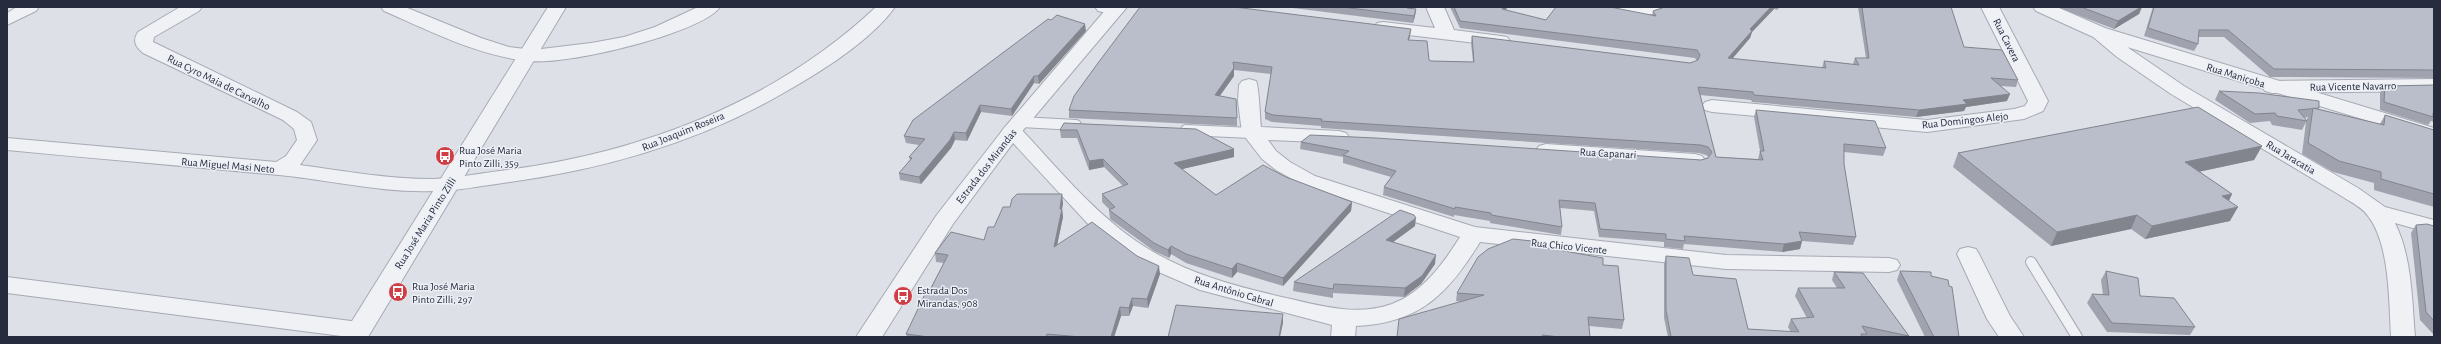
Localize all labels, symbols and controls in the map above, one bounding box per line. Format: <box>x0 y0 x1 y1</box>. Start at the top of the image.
street label: Rua Cavera <box>1991 17 2022 64</box>
street label: Rua Cyro Maia de Carvalho <box>166 53 272 112</box>
street label: Rua Maniçoba <box>2205 61 2266 90</box>
street label: Rua Vicente Navarro <box>2310 80 2396 93</box>
street label: Rua Joaquim Roseira <box>640 110 726 153</box>
street label: Rua Domingos Alejo <box>1921 110 2009 131</box>
street label: Estrada dos Mirandas <box>954 127 1019 206</box>
street label: Rua Jaracatia <box>2264 138 2317 176</box>
bus stop icon: Rua José Maria Pinto Zilli, 359 <box>434 145 456 167</box>
place label: Rua José Maria Pinto Zilli, 359 <box>459 145 522 169</box>
street label: Rua Capanari <box>1579 147 1637 160</box>
street label: Rua Miguel Masi Neto <box>181 156 275 175</box>
street label: Rua José Maria Pinto Zilli <box>393 175 458 271</box>
street label: Rua Chico Vicente <box>1530 237 1607 256</box>
street label: Rua Antônio Cabral <box>1193 274 1275 309</box>
bus stop icon: Rua José Maria Pinto Zilli, 297 <box>387 281 409 303</box>
place label: Rua José Maria Pinto Zilli, 297 <box>412 281 475 305</box>
bus stop icon: Estrada Dos Mirandas, 908 <box>892 285 914 307</box>
place label: Estrada Dos Mirandas, 908 <box>917 285 978 309</box>

